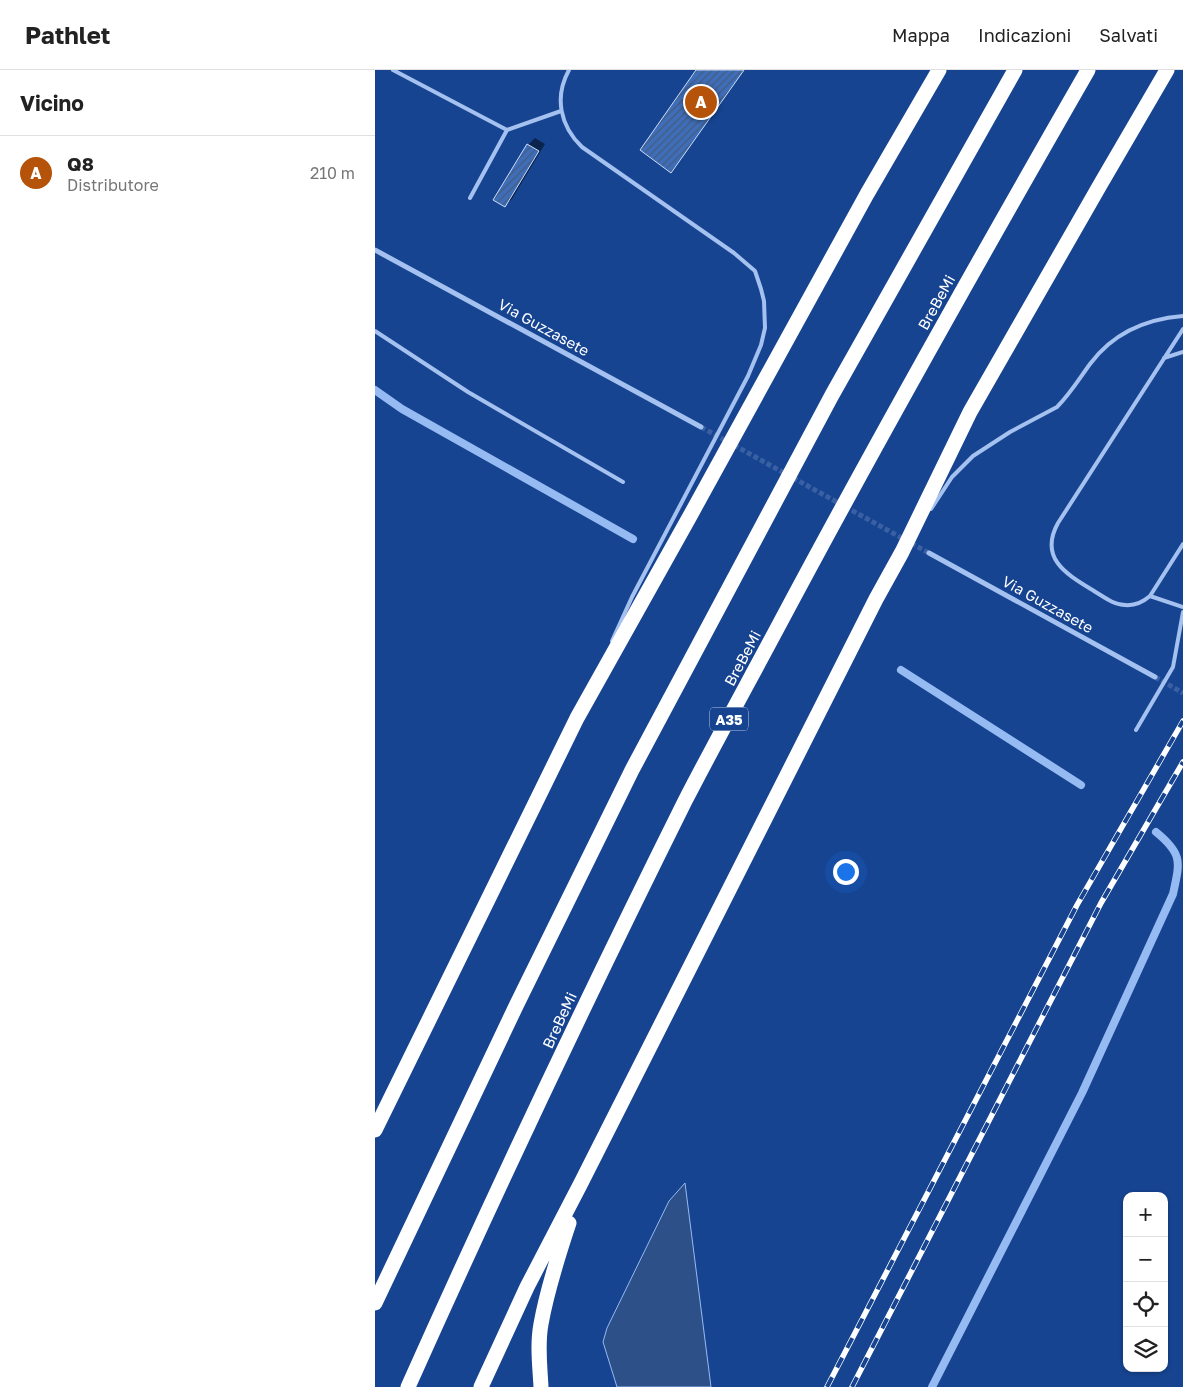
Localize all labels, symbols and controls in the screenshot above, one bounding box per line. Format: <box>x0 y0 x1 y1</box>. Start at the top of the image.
text: Pathlet <box>25 20 110 49</box>
text: Mappa <box>892 24 950 46</box>
text: Indicazioni <box>978 24 1071 46</box>
text: Salvati <box>1099 24 1158 46</box>
pin: A <box>685 83 717 121</box>
text: Vicino <box>20 90 84 116</box>
text: Q8 <box>67 152 94 175</box>
text: A <box>30 163 42 183</box>
text: 210 m <box>310 163 355 183</box>
text: Distributore <box>67 175 159 195</box>
street label: BreBeMi <box>914 271 958 333</box>
street label: Via Guzzasete <box>495 295 593 360</box>
street label: Via Guzzasete <box>999 572 1097 637</box>
street label: BreBeMi <box>720 627 764 689</box>
road number: A35 <box>710 708 748 731</box>
your location <box>833 859 859 885</box>
street label: BreBeMi <box>538 989 580 1051</box>
map controls <box>1123 1192 1168 1372</box>
button: + <box>1123 1192 1168 1237</box>
button: − <box>1123 1237 1168 1282</box>
button: locate <box>1123 1282 1168 1327</box>
button: layers <box>1123 1327 1168 1372</box>

